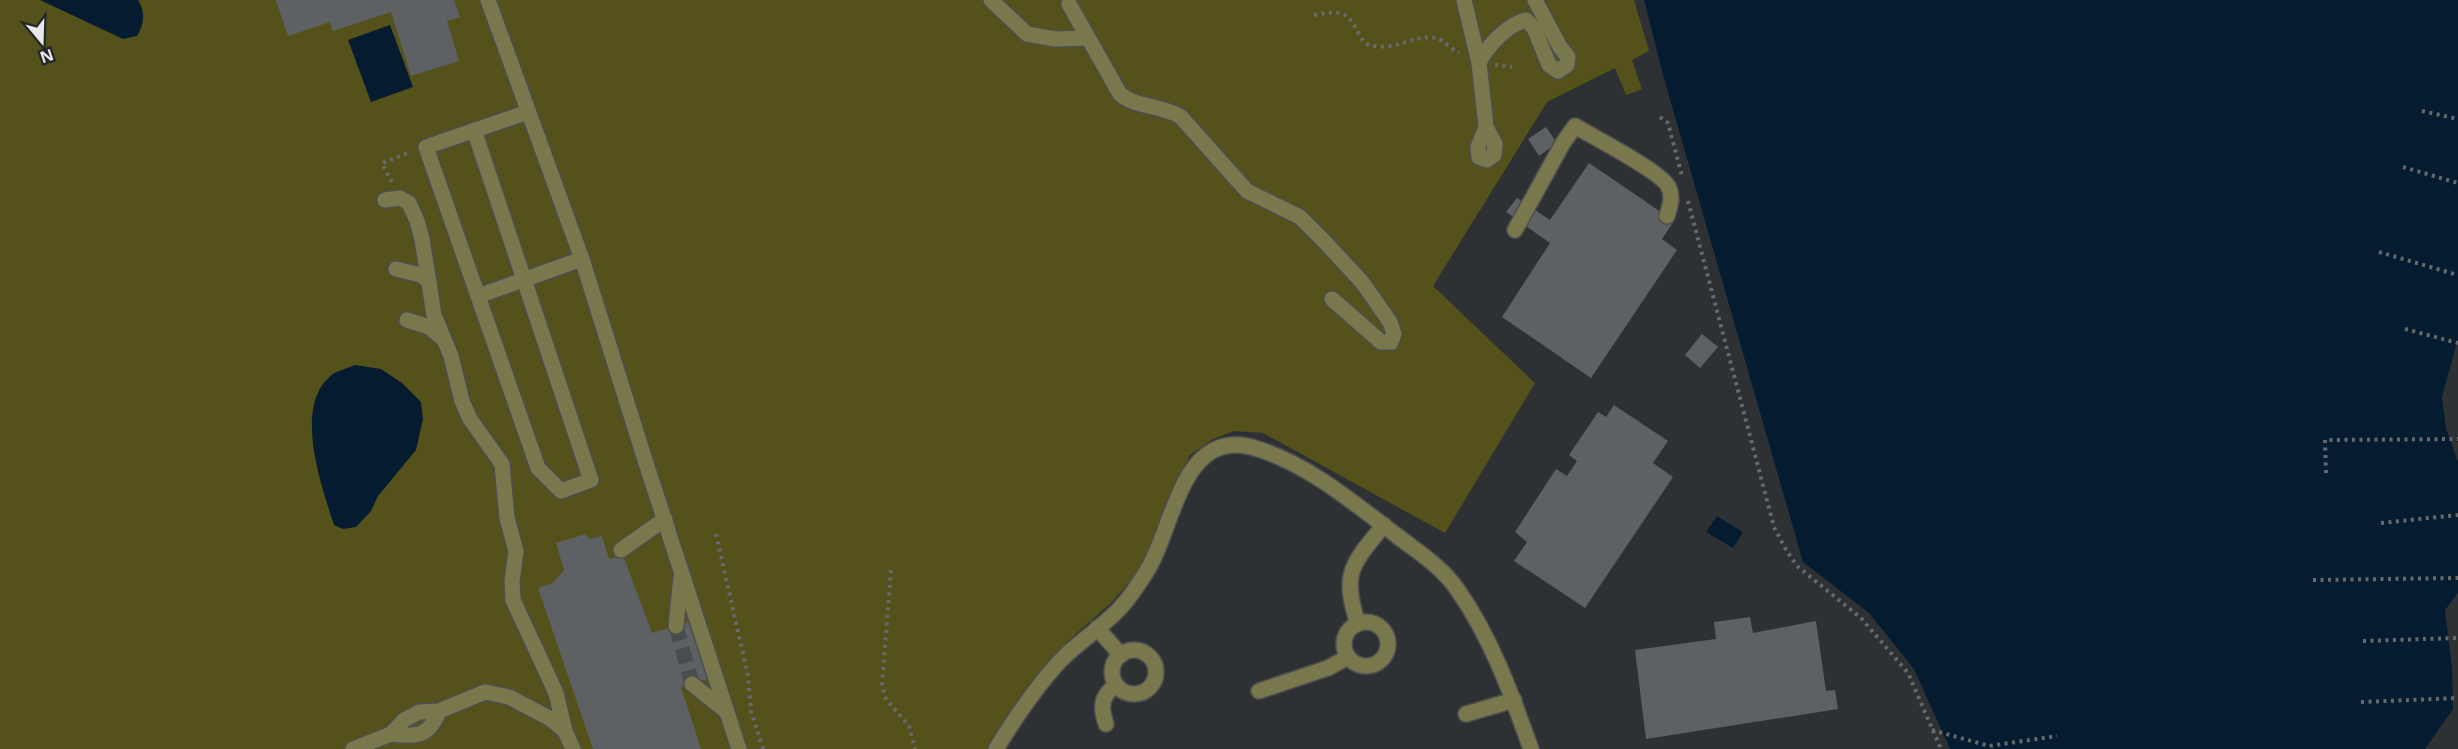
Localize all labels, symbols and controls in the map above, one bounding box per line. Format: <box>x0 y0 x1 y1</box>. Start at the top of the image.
north arrow <box>12 12 72 72</box>
text: N <box>37 44 57 69</box>

